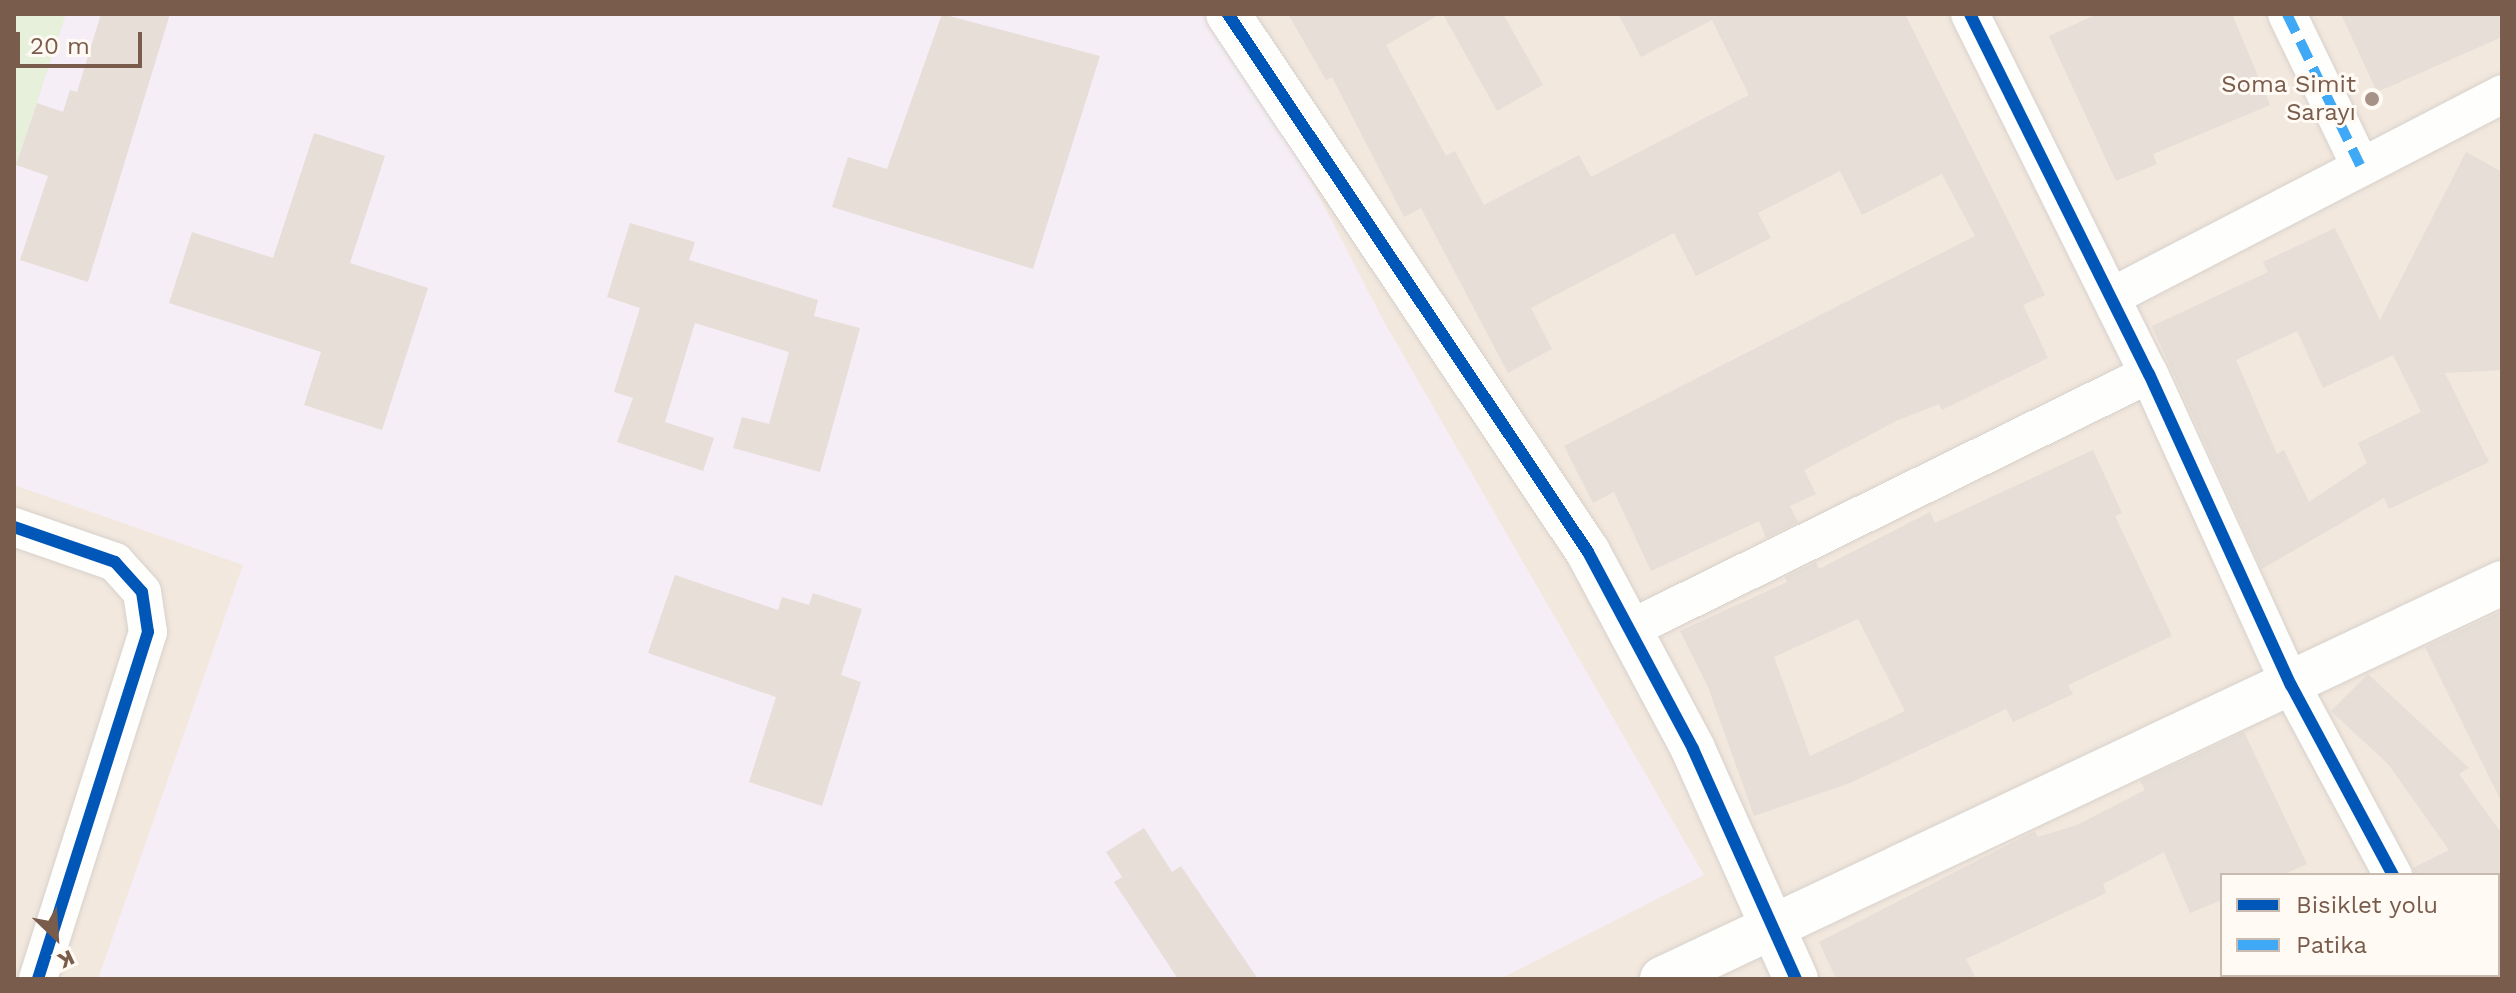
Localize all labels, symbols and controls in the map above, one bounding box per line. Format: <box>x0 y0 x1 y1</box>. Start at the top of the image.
scale bar <box>20 16 146 66</box>
text: 20 m <box>30 32 90 60</box>
place label: Soma Simit Sarayı <box>2221 71 2356 127</box>
marker: Soma Simit Sarayı <box>2363 90 2381 108</box>
legend <box>2220 873 2500 977</box>
text: Bisiklet yolu <box>2296 891 2438 919</box>
north arrow <box>16 897 96 977</box>
text: Patika <box>2296 931 2367 959</box>
text: K <box>54 945 79 974</box>

